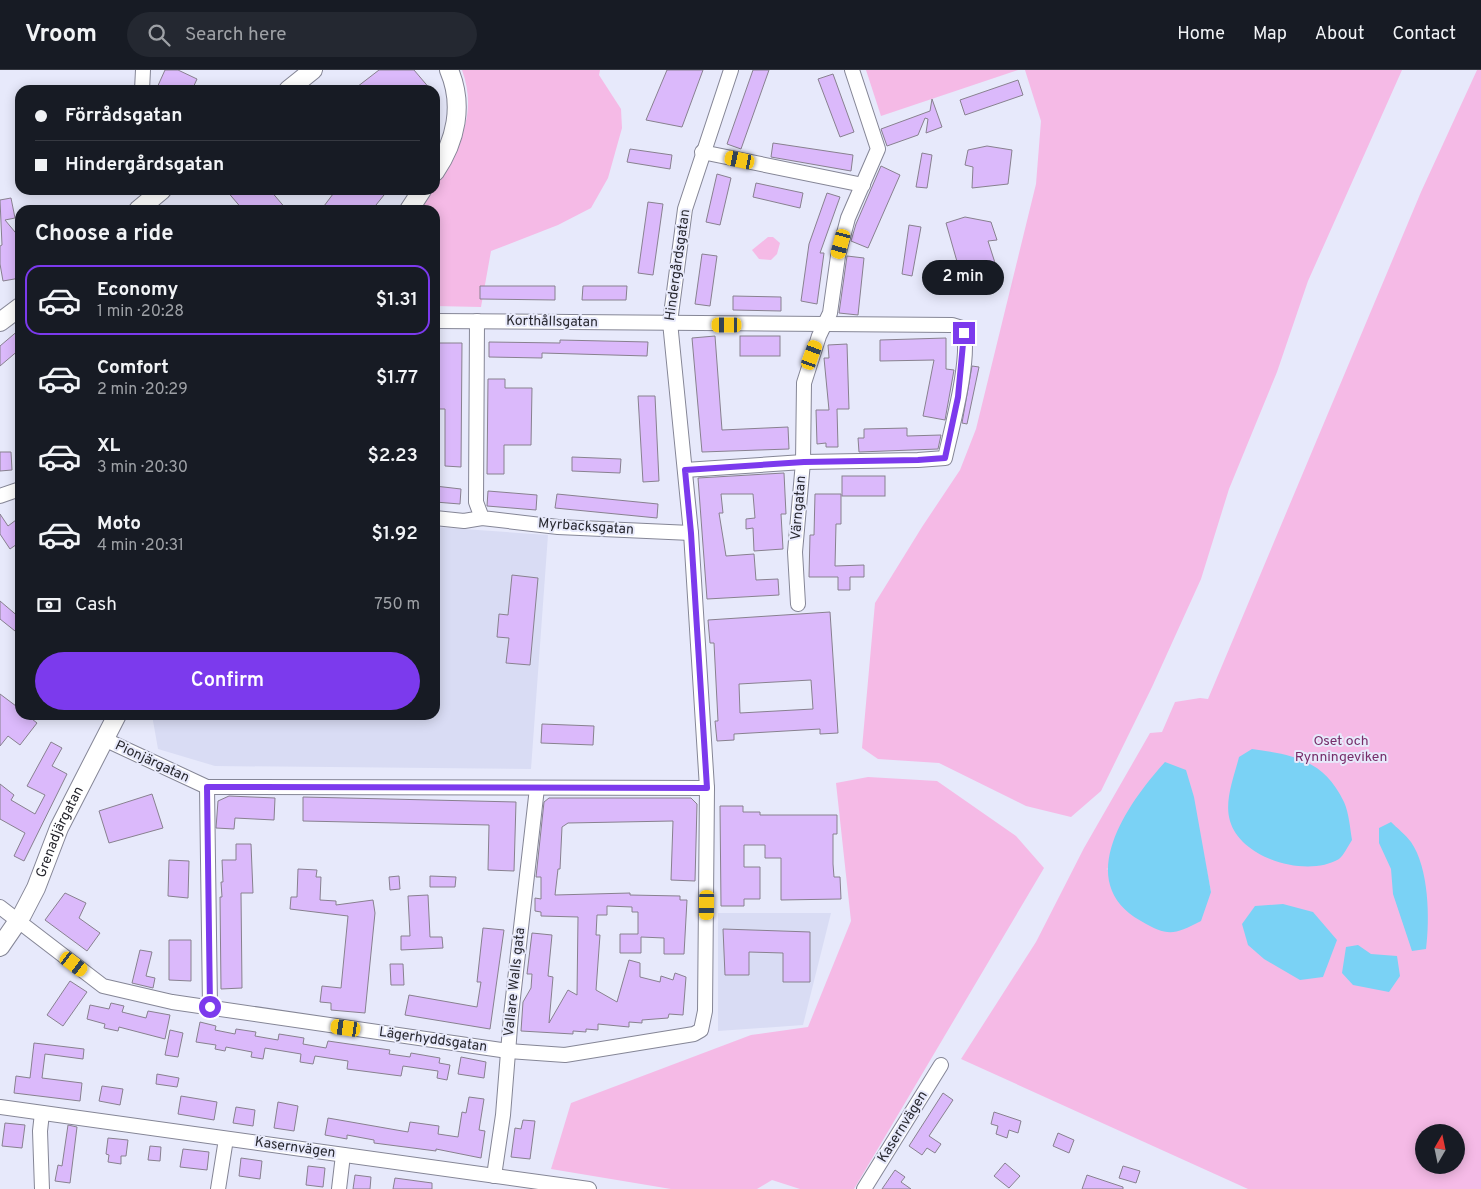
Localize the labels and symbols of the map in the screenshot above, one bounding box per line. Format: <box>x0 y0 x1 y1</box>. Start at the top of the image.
car <box>723 150 756 170</box>
street label: Hindergårdsgatan <box>662 208 694 322</box>
car <box>829 228 852 260</box>
callout: 2 min <box>923 260 1005 296</box>
street label: Korthållsgatan <box>506 313 598 331</box>
car <box>712 318 742 333</box>
route end <box>953 322 975 344</box>
car <box>799 338 824 372</box>
street label: Värngatan <box>788 475 810 541</box>
street label: Myrbacksgatan <box>537 515 635 539</box>
park label: Oset och Rynningeviken <box>1295 733 1387 766</box>
street label: Pionjärgatan <box>112 737 192 787</box>
street label: Grenadjärgatan <box>32 784 87 880</box>
car <box>699 890 714 920</box>
street label: Vallare Walls gata <box>501 927 529 1037</box>
car <box>57 949 90 979</box>
route start <box>199 996 221 1018</box>
car <box>330 1018 361 1038</box>
street label: Lägerhyddsgatan <box>378 1024 488 1056</box>
street label: Kasernvägen <box>874 1088 932 1166</box>
north arrow <box>1415 1124 1465 1174</box>
street label: Kasernvägen <box>254 1134 336 1162</box>

